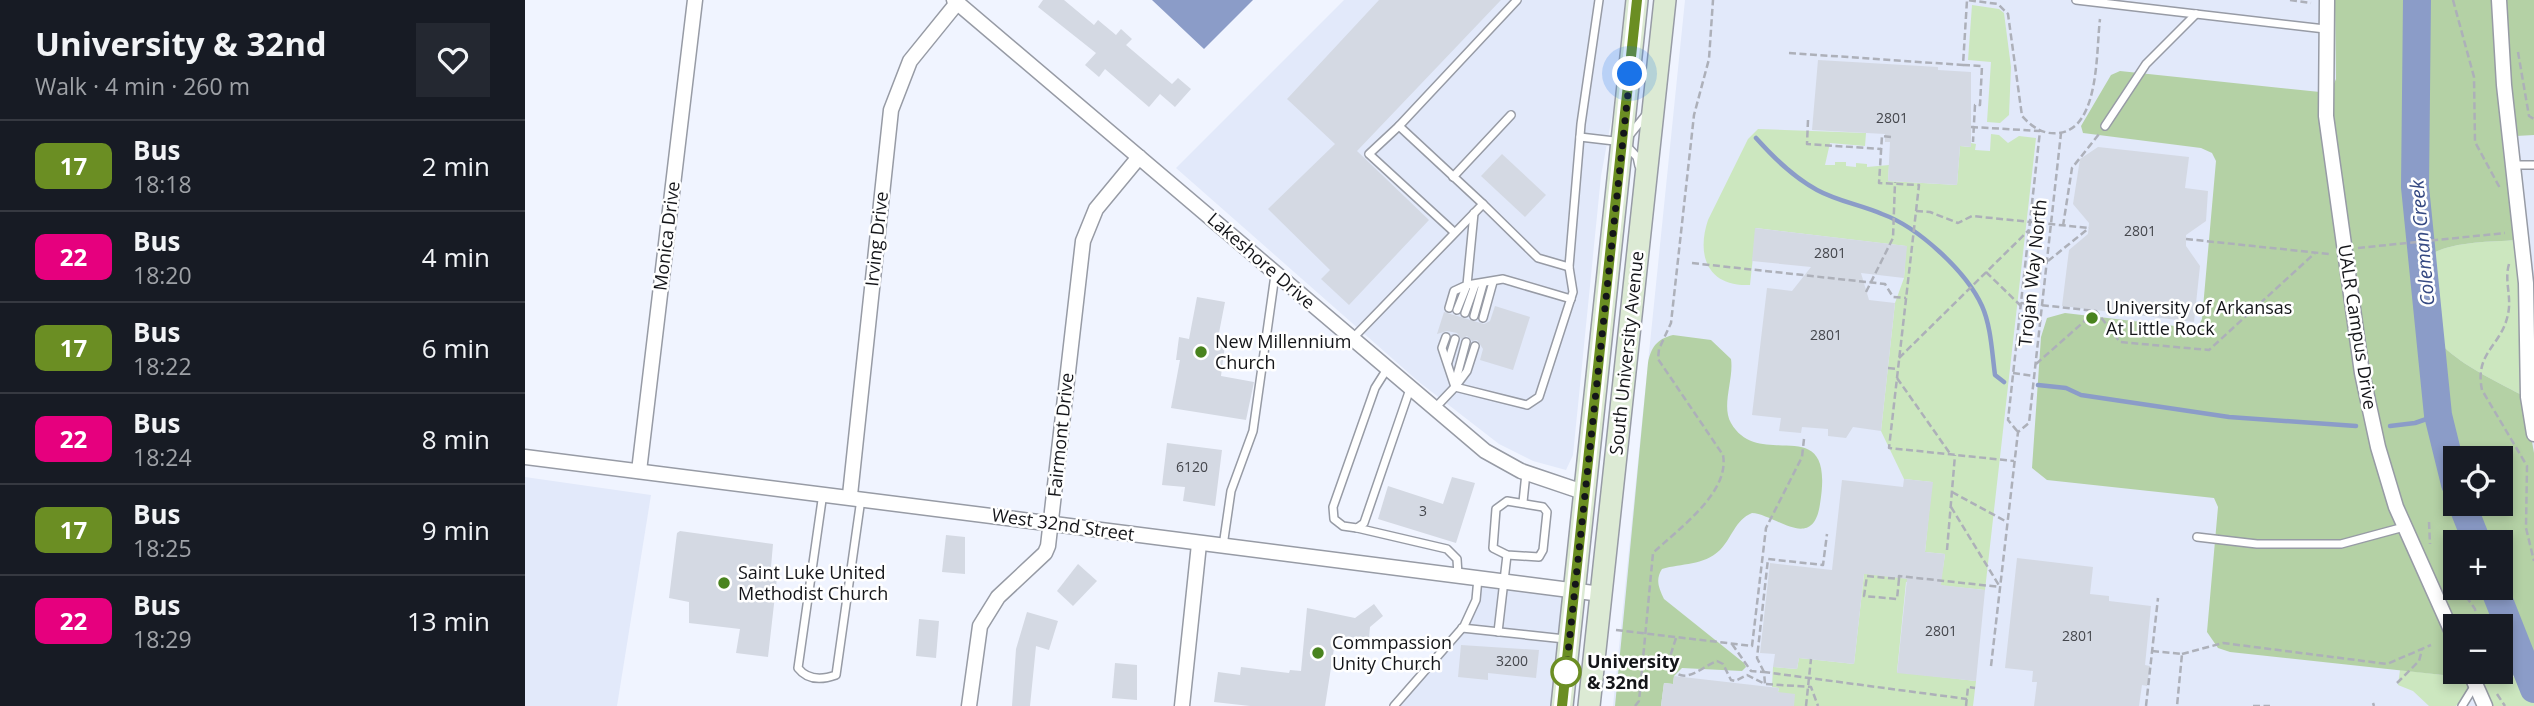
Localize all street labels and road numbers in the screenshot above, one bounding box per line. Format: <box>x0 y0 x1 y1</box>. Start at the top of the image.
street label: Monica Drive <box>647 180 685 292</box>
street label: Irving Drive <box>859 190 893 288</box>
street label: Trojan Way North <box>2012 198 2052 348</box>
street label: Lakeshore Drive <box>1203 207 1321 314</box>
street label: UALR Campus Drive <box>2333 242 2383 411</box>
street label: South University Avenue <box>1603 250 1649 456</box>
street label: Fairmont Drive <box>1042 372 1078 498</box>
street label: West 32nd Street <box>990 502 1136 546</box>

